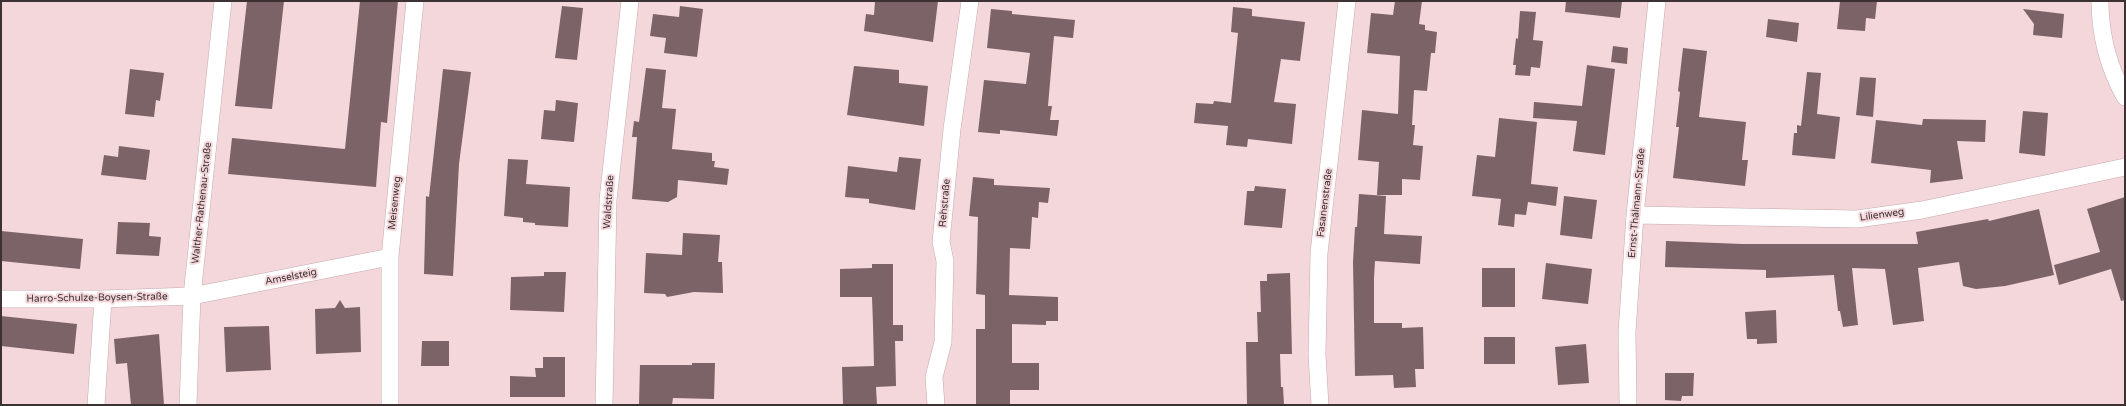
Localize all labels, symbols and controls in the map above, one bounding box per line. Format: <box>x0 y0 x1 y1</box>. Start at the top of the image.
street label: Walther-Rathenau-Straße <box>190 142 214 264</box>
street label: Ernst-Thälmann-Straße <box>1626 148 1648 258</box>
street label: Fasanenstraße <box>1315 168 1335 238</box>
street label: Waldstraße <box>601 175 617 229</box>
street label: Meisenweg <box>386 176 404 230</box>
street label: Rehstraße <box>937 178 953 228</box>
street label: Lilienweg <box>1859 206 1905 224</box>
street label: Amselsteig <box>264 266 318 288</box>
street label: Harro-Schulze-Boysen-Straße <box>26 291 168 305</box>

